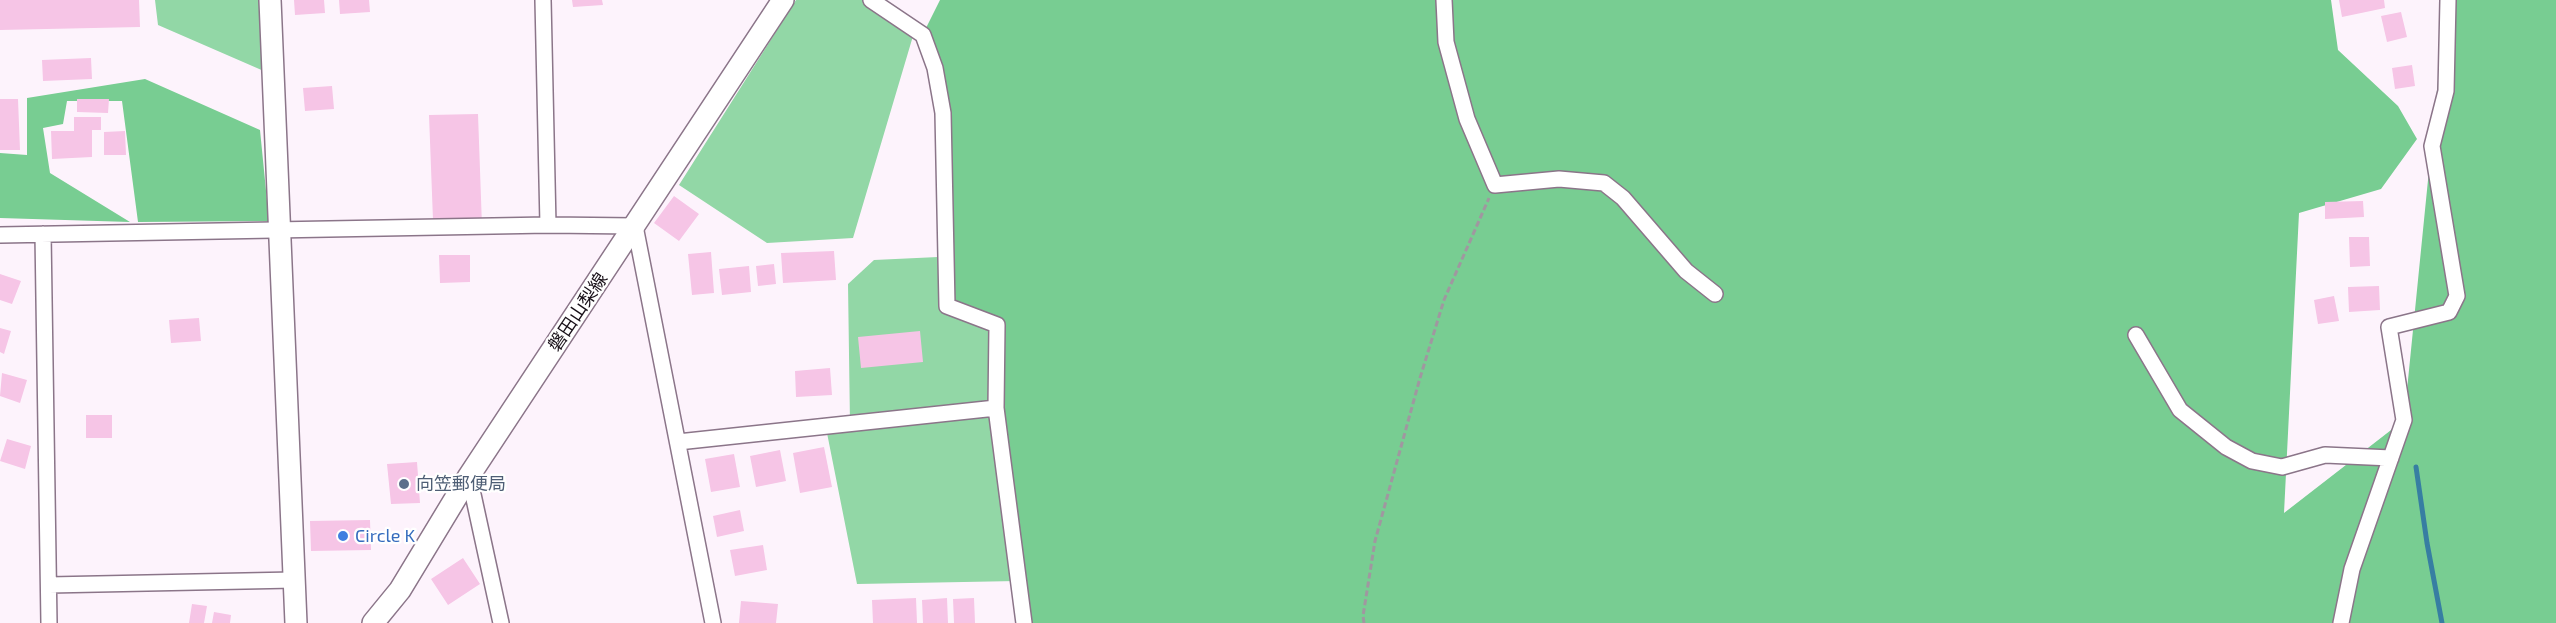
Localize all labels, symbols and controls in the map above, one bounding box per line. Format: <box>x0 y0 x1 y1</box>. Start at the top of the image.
street label: 磐田山梨線 <box>544 269 612 355</box>
place label: 向笠郵便局 <box>416 473 506 495</box>
marker: 向笠郵便局 <box>397 477 411 491</box>
place label: Circle K <box>355 525 415 547</box>
marker: Circle K <box>336 529 350 543</box>

